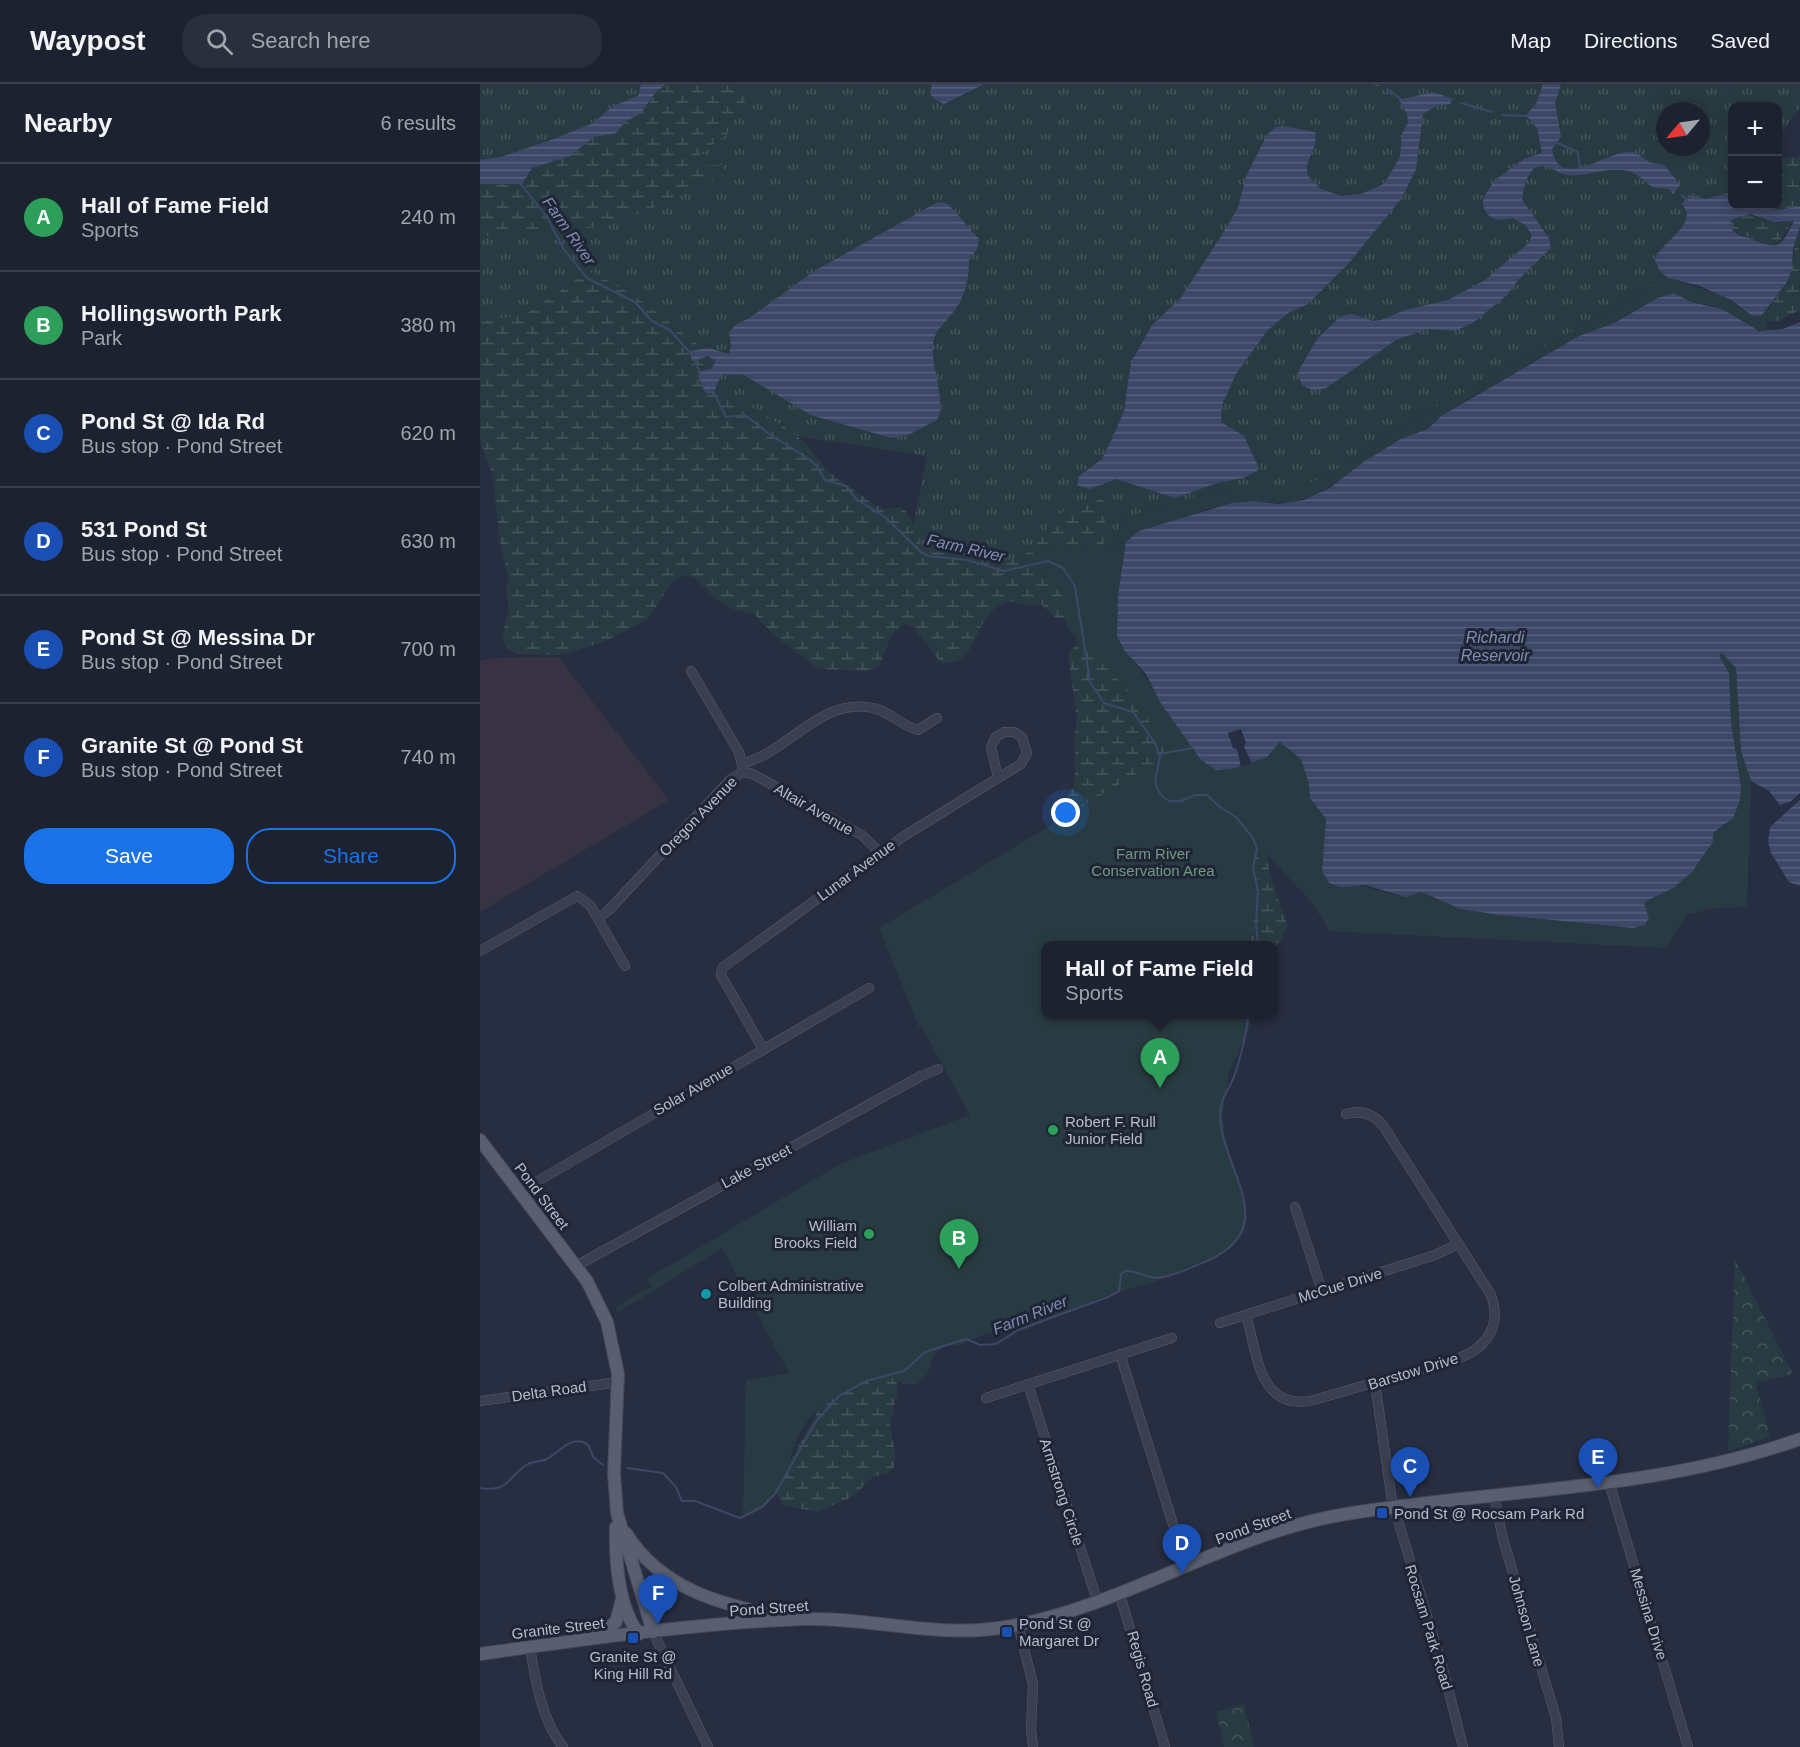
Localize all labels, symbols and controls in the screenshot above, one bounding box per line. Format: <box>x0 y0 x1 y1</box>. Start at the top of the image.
search box <box>182 14 602 68</box>
text: Waypost <box>30 25 146 56</box>
icon: search <box>203 25 236 58</box>
text: Search here <box>251 28 371 53</box>
text: Map <box>1510 29 1551 52</box>
text: Directions <box>1584 29 1677 52</box>
text: Saved <box>1710 29 1770 52</box>
north arrow <box>1656 102 1710 156</box>
map controls <box>1728 102 1782 210</box>
button: + <box>1728 102 1782 156</box>
text: Nearby <box>24 108 112 138</box>
text: 6 results <box>380 112 456 134</box>
button: − <box>1728 156 1782 210</box>
text: Hall of Fame Field <box>81 193 269 218</box>
water label: Farm River <box>539 194 599 269</box>
text: A <box>36 206 51 228</box>
text: 240 m <box>400 206 456 228</box>
text: Sports <box>81 219 139 241</box>
text: Hollingsworth Park <box>81 301 281 326</box>
text: B <box>36 314 51 336</box>
text: 380 m <box>400 314 456 336</box>
text: Park <box>81 327 122 349</box>
text: Pond St @ Ida Rd <box>81 409 265 434</box>
text: C <box>36 422 51 444</box>
text: 620 m <box>400 422 456 444</box>
text: Bus stop · Pond Street <box>81 435 282 457</box>
text: 531 Pond St <box>81 517 207 542</box>
text: D <box>36 530 51 552</box>
text: 630 m <box>400 530 456 552</box>
water label: Farm River <box>926 531 1007 565</box>
text: Bus stop · Pond Street <box>81 543 282 565</box>
text: Pond St @ Messina Dr <box>81 625 315 650</box>
water label: Richardi Reservoir <box>1461 629 1530 664</box>
text: E <box>37 638 50 660</box>
text: 700 m <box>400 638 456 660</box>
text: Bus stop · Pond Street <box>81 651 282 673</box>
text: Granite St @ Pond St <box>81 733 303 758</box>
text: F <box>37 746 50 768</box>
text: 740 m <box>400 746 456 768</box>
text: Bus stop · Pond Street <box>81 759 282 781</box>
street label: Oregon Avenue <box>656 773 740 859</box>
street label: Altair Avenue <box>772 780 856 838</box>
your location <box>1051 798 1080 827</box>
button: Save <box>24 828 234 884</box>
button: Share <box>246 828 456 884</box>
street label: Lunar Avenue <box>814 836 898 904</box>
park label: Farm River Conservation Area <box>1091 845 1215 879</box>
popup <box>1041 941 1278 1019</box>
text: Hall of Fame Field <box>1065 956 1254 981</box>
text: Sports <box>1065 982 1123 1004</box>
pin: A <box>1140 1038 1180 1088</box>
street label: Solar Avenue <box>650 1059 736 1119</box>
place label: Robert F. Rull Junior Field <box>1065 1113 1156 1147</box>
marker: Robert F. Rull Junior Field <box>1046 1123 1060 1137</box>
street label: Lake Street <box>718 1140 795 1192</box>
street label: Pond Street <box>511 1159 573 1233</box>
place label: William Brooks Field <box>774 1217 857 1251</box>
pin: B <box>940 1220 978 1269</box>
marker: William Brooks Field <box>862 1227 876 1241</box>
street label: McCue Drive <box>1296 1264 1384 1306</box>
place label: Colbert Administrative Building <box>718 1277 864 1311</box>
marker: Colbert Administrative Building <box>699 1287 713 1301</box>
water label: Farm River <box>990 1292 1070 1338</box>
street label: Barstow Drive <box>1366 1349 1460 1393</box>
street label: Delta Road <box>511 1377 587 1405</box>
street label: Armstrong Circle <box>1037 1436 1087 1548</box>
pin: E <box>1578 1438 1618 1488</box>
pin: C <box>1390 1448 1430 1497</box>
street label: Pond Street <box>1213 1504 1294 1548</box>
place label: Pond St @ Rocsam Park Rd <box>1394 1505 1584 1522</box>
marker: Pond St @ Rocsam Park Rd <box>1375 1506 1389 1520</box>
pin: D <box>1162 1524 1202 1574</box>
street label: Rocsam Park Road <box>1402 1562 1456 1692</box>
street label: Messina Drive <box>1627 1566 1671 1662</box>
street label: Johnson Lane <box>1506 1573 1548 1669</box>
pin: F <box>638 1574 678 1624</box>
street label: Pond Street <box>729 1597 810 1619</box>
street label: Granite Street <box>511 1614 606 1642</box>
place label: Pond St @ Margaret Dr <box>1019 1615 1099 1649</box>
marker: Pond St @ Margaret Dr <box>1000 1625 1014 1639</box>
street label: Regis Road <box>1124 1629 1162 1709</box>
marker: Granite St @ King Hill Rd <box>626 1631 640 1645</box>
place label: Granite St @ King Hill Rd <box>590 1648 676 1682</box>

